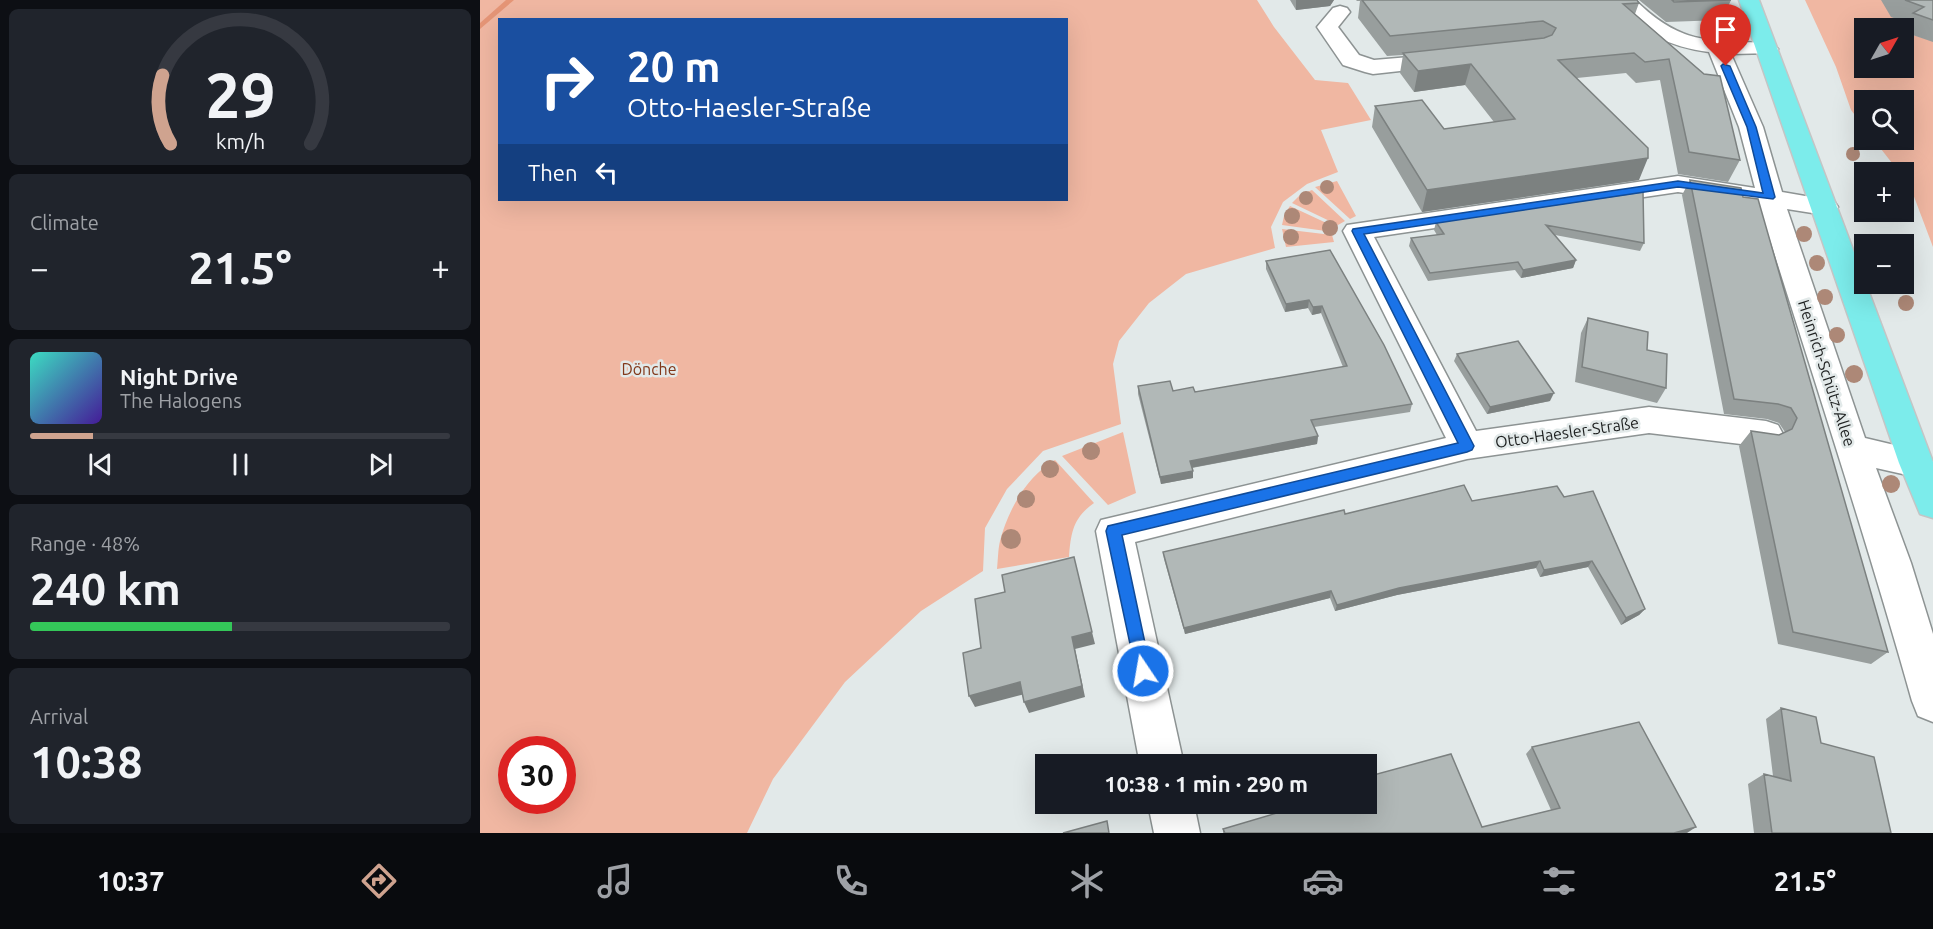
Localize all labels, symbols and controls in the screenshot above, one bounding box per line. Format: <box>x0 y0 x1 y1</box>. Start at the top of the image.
pin <box>1700 4 1751 66</box>
icon: arrive <box>1709 13 1742 46</box>
north arrow <box>1854 18 1914 78</box>
map controls <box>1854 18 1914 294</box>
icon: right <box>528 42 606 120</box>
text: 20 m <box>627 43 721 90</box>
text: 29 <box>205 60 275 130</box>
button: search <box>1854 90 1914 150</box>
text: Otto-Haesler-Straße <box>627 92 872 122</box>
text: km/h <box>215 129 265 153</box>
icon: left <box>590 156 623 189</box>
text: Then <box>528 160 578 185</box>
button: + <box>1854 162 1914 222</box>
text: Climate <box>30 211 99 234</box>
button: − <box>1854 234 1914 294</box>
text: 21.5° <box>188 242 292 293</box>
text: − <box>30 249 49 286</box>
text: + <box>431 249 450 286</box>
street label: Heinrich-Schütz-Allee <box>1795 297 1859 449</box>
park label: Dönche <box>621 360 677 378</box>
text: Night Drive <box>120 364 238 389</box>
text: The Halogens <box>120 389 242 412</box>
street label: Otto-Haesler-Straße <box>1494 413 1640 451</box>
icon: previous <box>84 448 117 481</box>
icon: pause <box>224 448 257 481</box>
icon: next <box>364 448 397 481</box>
text: Range · 48% <box>30 532 140 555</box>
text: 240 km <box>30 563 181 614</box>
position arrow <box>1111 639 1175 703</box>
text: Arrival <box>30 705 88 728</box>
text: 10:38 <box>30 736 143 787</box>
speed limit sign: 30 <box>498 736 576 814</box>
text: 10:38 · 1 min · 290 m <box>1104 771 1308 796</box>
icon: directions <box>358 860 400 902</box>
icon: music <box>594 860 636 902</box>
icon: phone <box>830 860 872 902</box>
icon: climate <box>1066 860 1108 902</box>
icon: car <box>1302 860 1344 902</box>
icon: filters <box>1538 860 1580 902</box>
text: 10:37 <box>97 866 165 896</box>
text: 21.5° <box>1774 866 1836 896</box>

